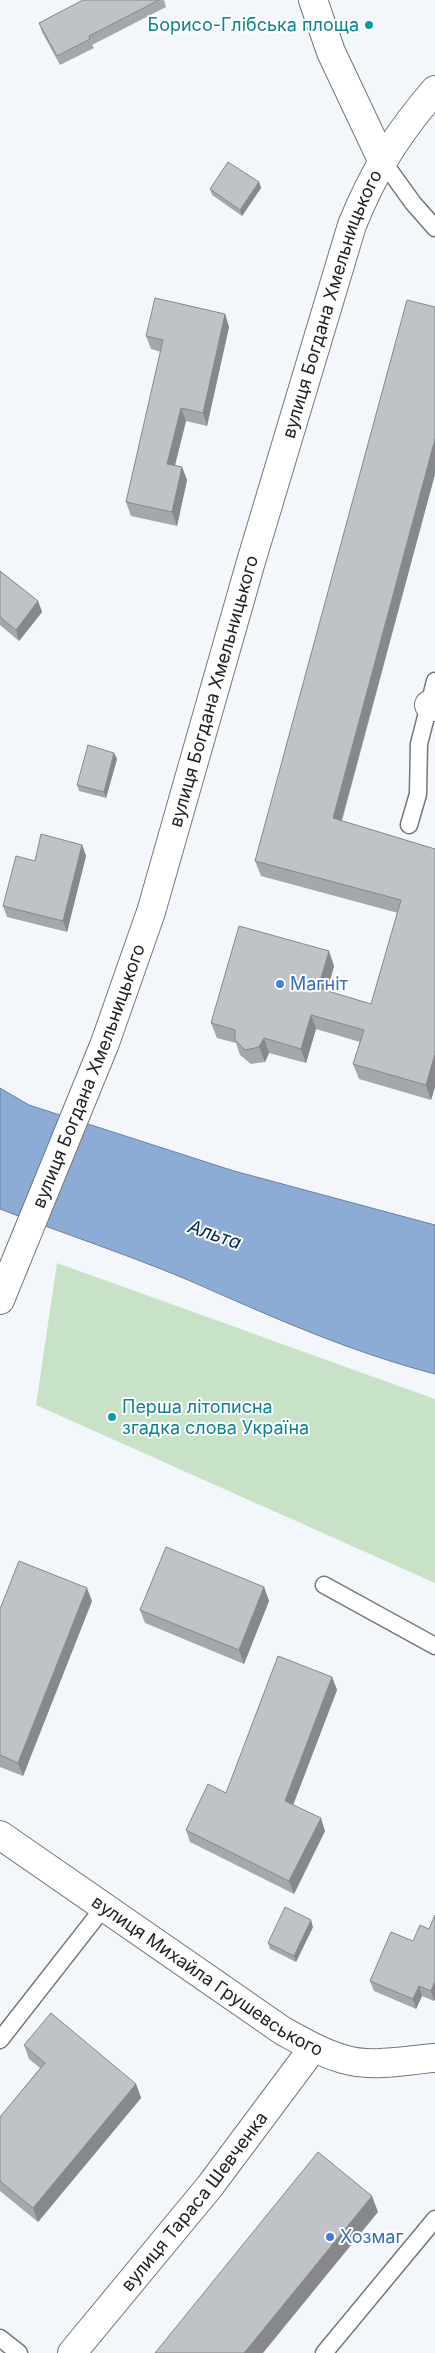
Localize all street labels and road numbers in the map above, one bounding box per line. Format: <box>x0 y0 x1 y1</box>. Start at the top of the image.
street label: вулиця Богдана Хмельницького <box>278 166 386 441</box>
street label: вулиця Богдана Хмельницького <box>165 553 262 829</box>
street label: вулиця Богдана Хмельницького <box>28 941 149 1211</box>
street label: вулиця Михайла Грушевського <box>88 1891 326 2060</box>
street label: вулиця Тараса Шевченка <box>117 2107 272 2295</box>

